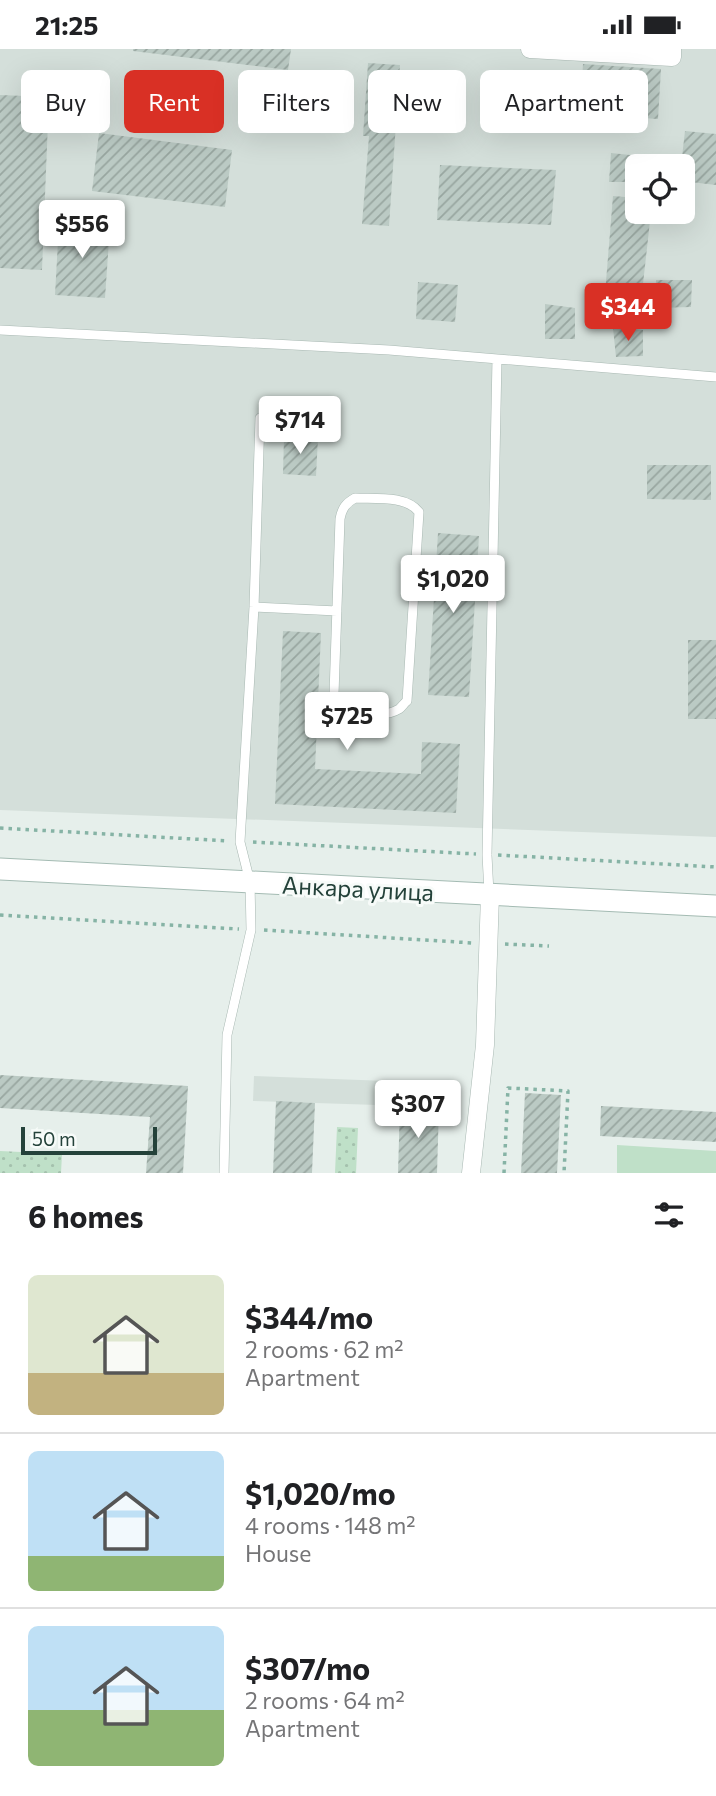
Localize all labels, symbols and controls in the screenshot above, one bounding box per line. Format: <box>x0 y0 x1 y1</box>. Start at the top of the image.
text: 21:25 <box>35 9 98 40</box>
chip: Buy <box>21 70 110 133</box>
chip: Rent <box>124 70 224 133</box>
chip: Filters <box>238 70 354 133</box>
chip: New <box>368 70 466 133</box>
chip: Apartment <box>480 70 648 133</box>
map controls <box>625 154 695 224</box>
button: locate <box>625 154 695 224</box>
pin: $556 <box>41 201 123 260</box>
text: $556 <box>55 209 109 237</box>
pin: $344 <box>587 283 669 343</box>
text: $344 <box>601 292 655 320</box>
pin: $714 <box>259 397 341 456</box>
text: $714 <box>275 405 325 433</box>
pin: $1,020 <box>396 555 510 615</box>
text: $1,020 <box>417 564 489 592</box>
pin: $725 <box>306 693 388 752</box>
text: $725 <box>321 701 373 729</box>
street label: Анкара улица <box>281 870 435 906</box>
pin: $307 <box>377 1081 459 1140</box>
text: $307 <box>391 1089 445 1117</box>
scale bar <box>21 1124 158 1156</box>
text: 50 m <box>32 1127 76 1150</box>
icon: filters <box>650 1196 688 1234</box>
text: 6 homes <box>28 1197 143 1234</box>
text: $344/mo <box>245 1298 373 1335</box>
icon: home <box>84 1303 168 1387</box>
text: 2 rooms · 62 m² <box>245 1335 404 1363</box>
text: Apartment <box>245 1363 360 1391</box>
text: $1,020/mo <box>245 1474 396 1511</box>
icon: home <box>84 1479 168 1563</box>
text: 4 rooms · 148 m² <box>245 1511 416 1539</box>
text: House <box>245 1539 311 1567</box>
text: $307/mo <box>245 1649 370 1686</box>
icon: home <box>84 1654 168 1738</box>
text: 2 rooms · 64 m² <box>245 1686 405 1714</box>
text: Apartment <box>245 1714 360 1742</box>

